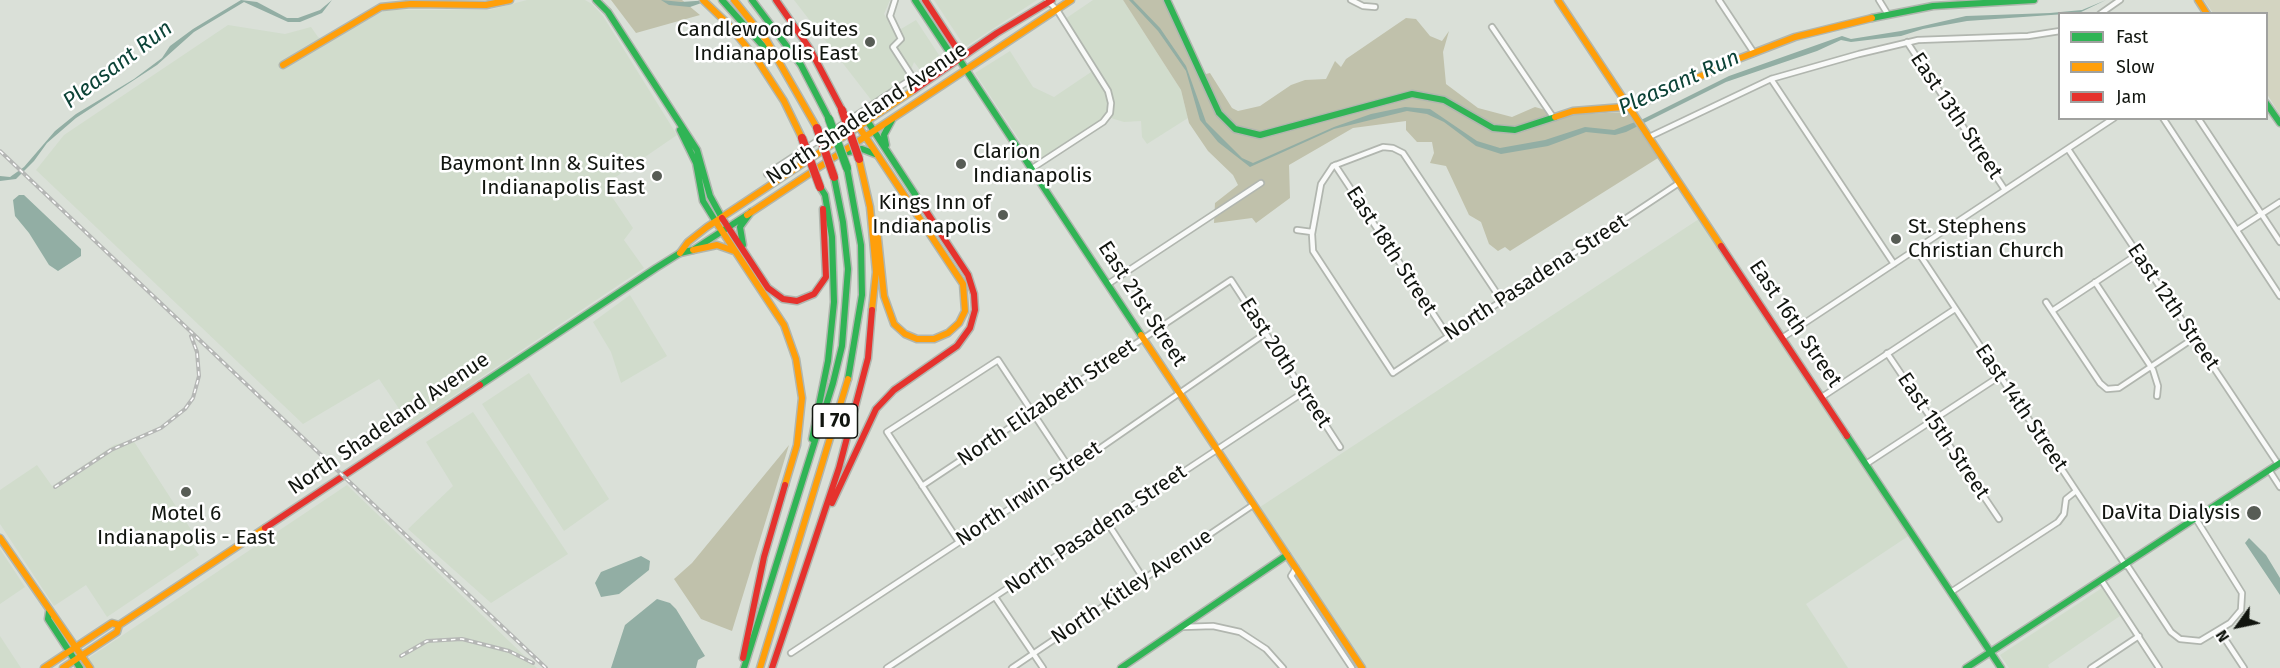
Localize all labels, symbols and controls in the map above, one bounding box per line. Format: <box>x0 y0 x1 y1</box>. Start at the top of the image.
legend <box>2058 12 2268 120</box>
water label: Pleasant Run <box>58 15 178 115</box>
place label: Candlewood Suites Indianapolis East <box>677 17 858 67</box>
text: Fast <box>2116 26 2148 48</box>
marker: Candlewood Suites Indianapolis East <box>863 35 877 49</box>
street label: North Shadeland Avenue <box>762 37 972 191</box>
water label: Pleasant Run <box>1614 45 1744 121</box>
street label: East 13th Street <box>1904 48 2008 184</box>
text: Slow <box>2116 56 2154 78</box>
text: Jam <box>2116 86 2147 108</box>
place label: Clarion Indianapolis <box>973 139 1092 189</box>
place label: Baymont Inn & Suites Indianapolis East <box>440 151 645 201</box>
marker: Clarion Indianapolis <box>954 157 968 171</box>
marker: Baymont Inn & Suites Indianapolis East <box>650 169 664 183</box>
street label: East 18th Street <box>1340 182 1442 320</box>
place label: Kings Inn of Indianapolis <box>872 190 991 240</box>
marker: Kings Inn of Indianapolis <box>996 208 1010 222</box>
street label: North Pasadena Street <box>1440 209 1632 347</box>
place label: St. Stephens Christian Church <box>1908 214 2064 264</box>
marker: St. Stephens Christian Church <box>1889 232 1903 246</box>
street label: East 21st Street <box>1092 237 1192 371</box>
street label: East 12th Street <box>2121 239 2225 375</box>
street label: East 16th Street <box>1743 256 1847 392</box>
street label: East 20th Street <box>1234 293 1336 433</box>
street label: North Elizabeth Street <box>953 334 1141 472</box>
street label: East 14th Street <box>1969 340 2073 476</box>
street label: North Shadeland Avenue <box>284 347 494 501</box>
street label: East 15th Street <box>1891 368 1995 504</box>
road number: I 70 <box>812 404 858 438</box>
street label: North Irwin Street <box>951 436 1107 552</box>
street label: North Pasadena Street <box>1000 460 1192 600</box>
marker: Motel 6 Indianapolis - East <box>179 485 193 499</box>
place label: DaVita Dialysis <box>2101 500 2240 526</box>
place label: Motel 6 Indianapolis - East <box>97 501 275 551</box>
marker: DaVita Dialysis <box>2245 504 2263 522</box>
street label: North Kitley Avenue <box>1047 524 1217 650</box>
north arrow <box>2208 596 2268 656</box>
text: N <box>2212 626 2233 646</box>

